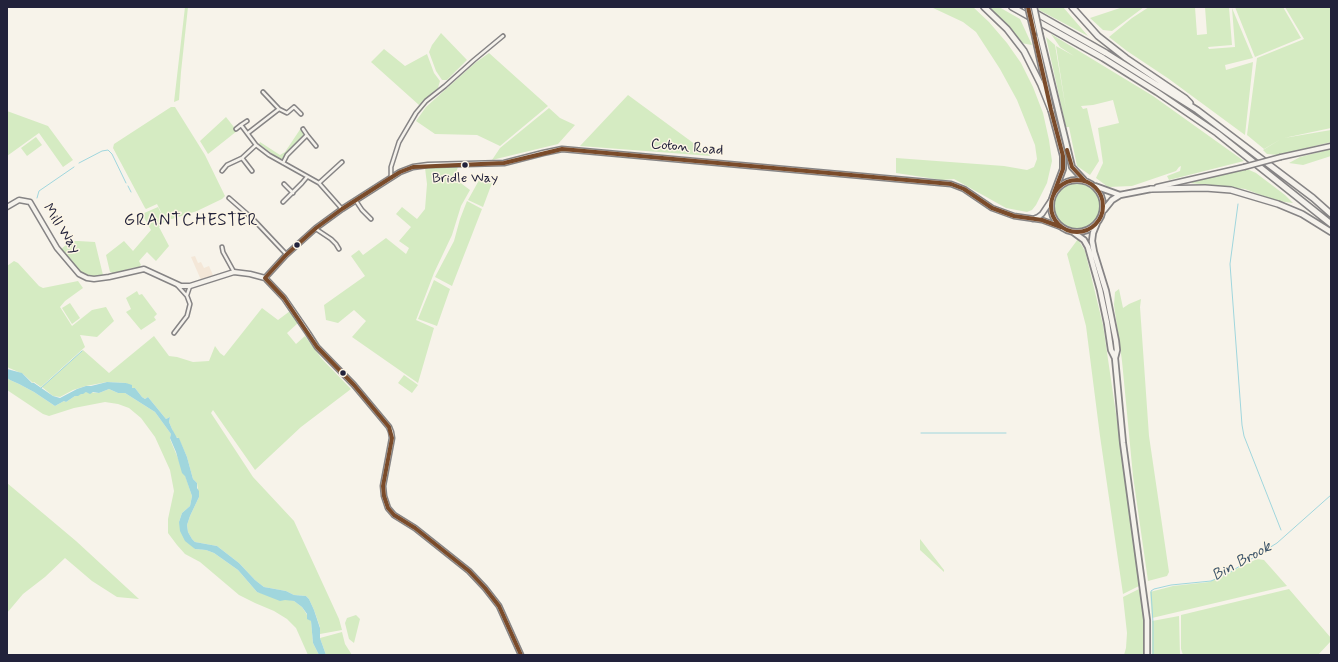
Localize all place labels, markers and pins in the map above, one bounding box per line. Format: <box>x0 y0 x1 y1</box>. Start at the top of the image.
marker: Bridle Way <box>460 160 470 170</box>
place label: Bridle Way <box>432 171 498 187</box>
unlabelled marker <box>292 240 302 250</box>
unlabelled marker <box>338 368 348 378</box>

